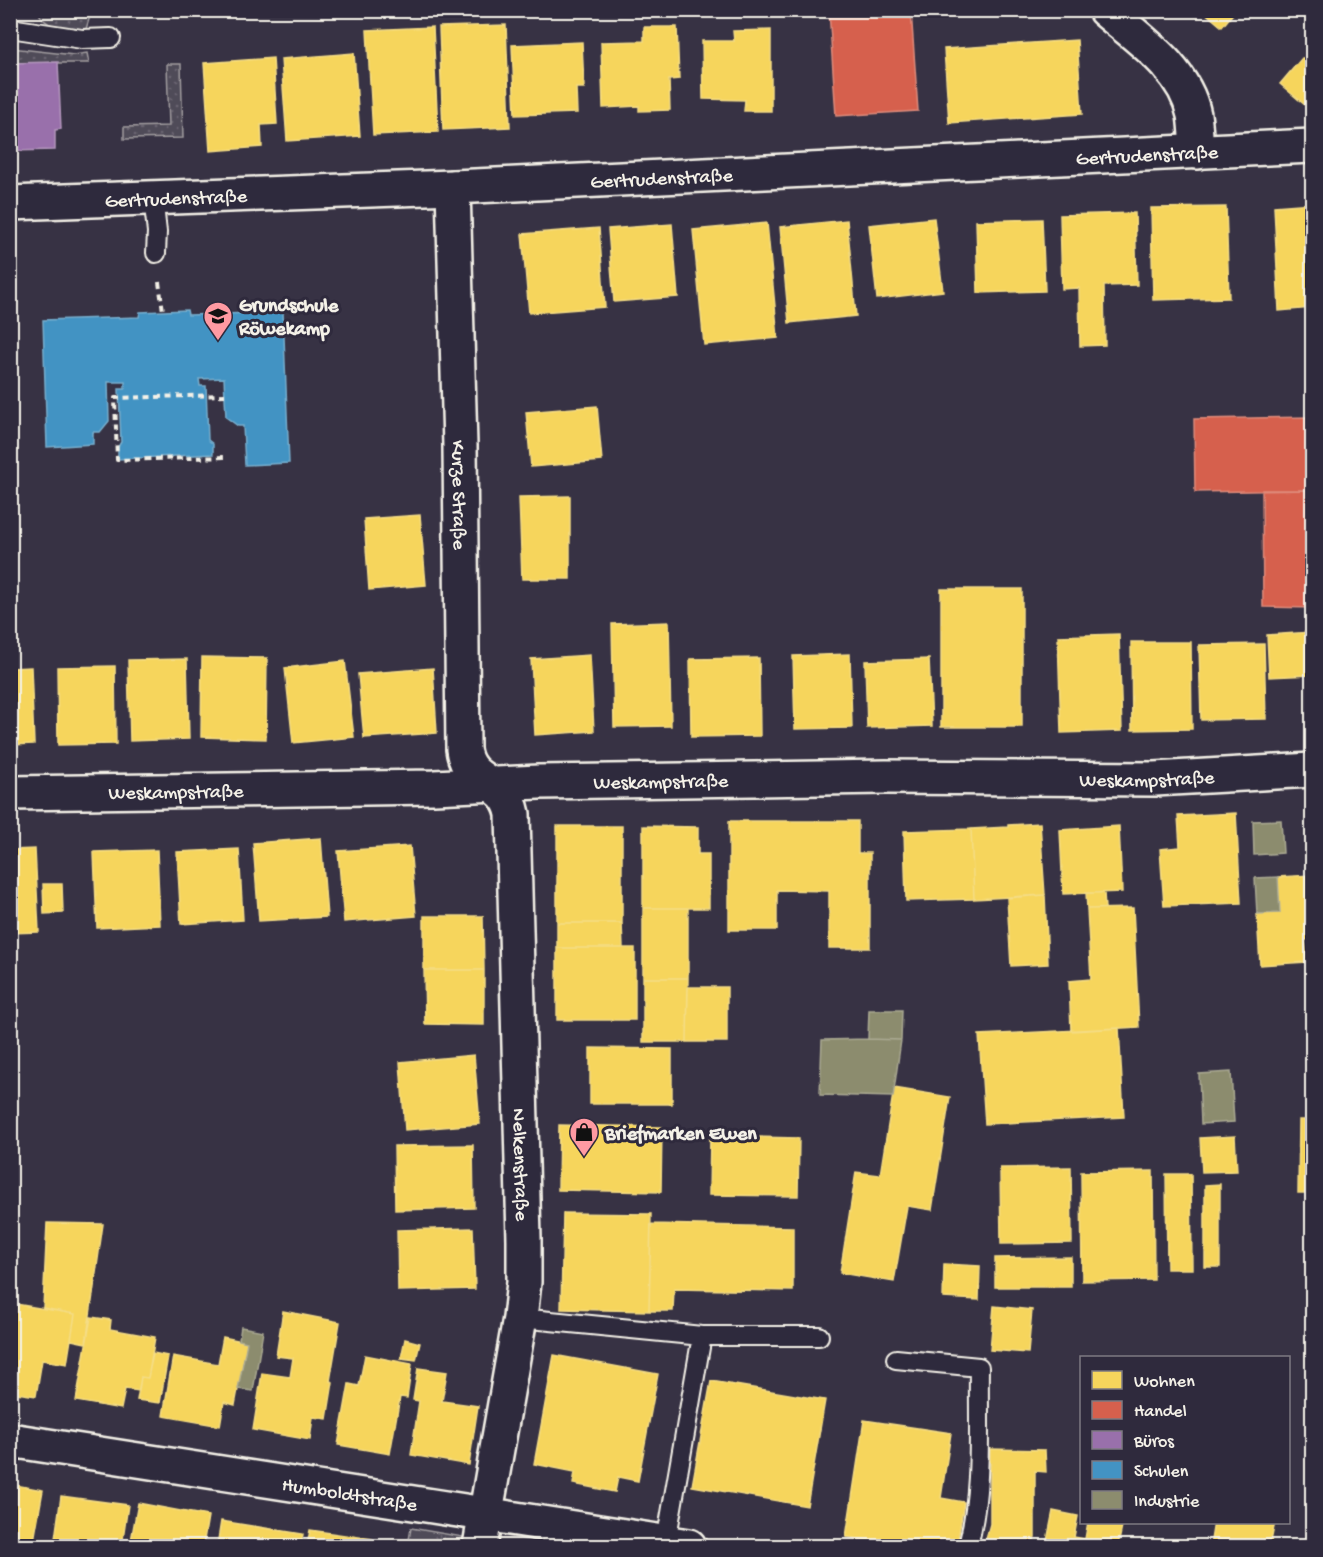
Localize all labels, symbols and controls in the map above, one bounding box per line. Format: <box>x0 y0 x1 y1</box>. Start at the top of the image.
street label: Gertrudenstraße <box>1075 142 1219 172</box>
street label: Gertrudenstraße <box>590 166 734 195</box>
street label: Gertrudenstraße <box>104 186 248 215</box>
place label: Grundschule Röwekamp <box>238 296 339 342</box>
school or university icon: Grundschule Röwekamp <box>202 300 234 342</box>
street label: Kurze Straße <box>445 440 469 551</box>
street label: Weskampstraße <box>1079 768 1216 794</box>
street label: Weskampstraße <box>593 771 729 796</box>
street label: Weskampstraße <box>108 782 244 807</box>
street label: Nelkenstraße <box>506 1108 532 1222</box>
shop icon: Briefmarken Ewen <box>568 1116 600 1158</box>
place label: Briefmarken Ewen <box>604 1124 757 1147</box>
legend <box>1080 1356 1290 1524</box>
text: Wohnen <box>1134 1372 1195 1393</box>
text: Handel <box>1134 1402 1187 1423</box>
text: Büros <box>1133 1432 1175 1453</box>
text: Schulen <box>1134 1462 1189 1483</box>
street label: Humboldtstraße <box>280 1475 419 1519</box>
text: Industrie <box>1134 1492 1200 1513</box>

